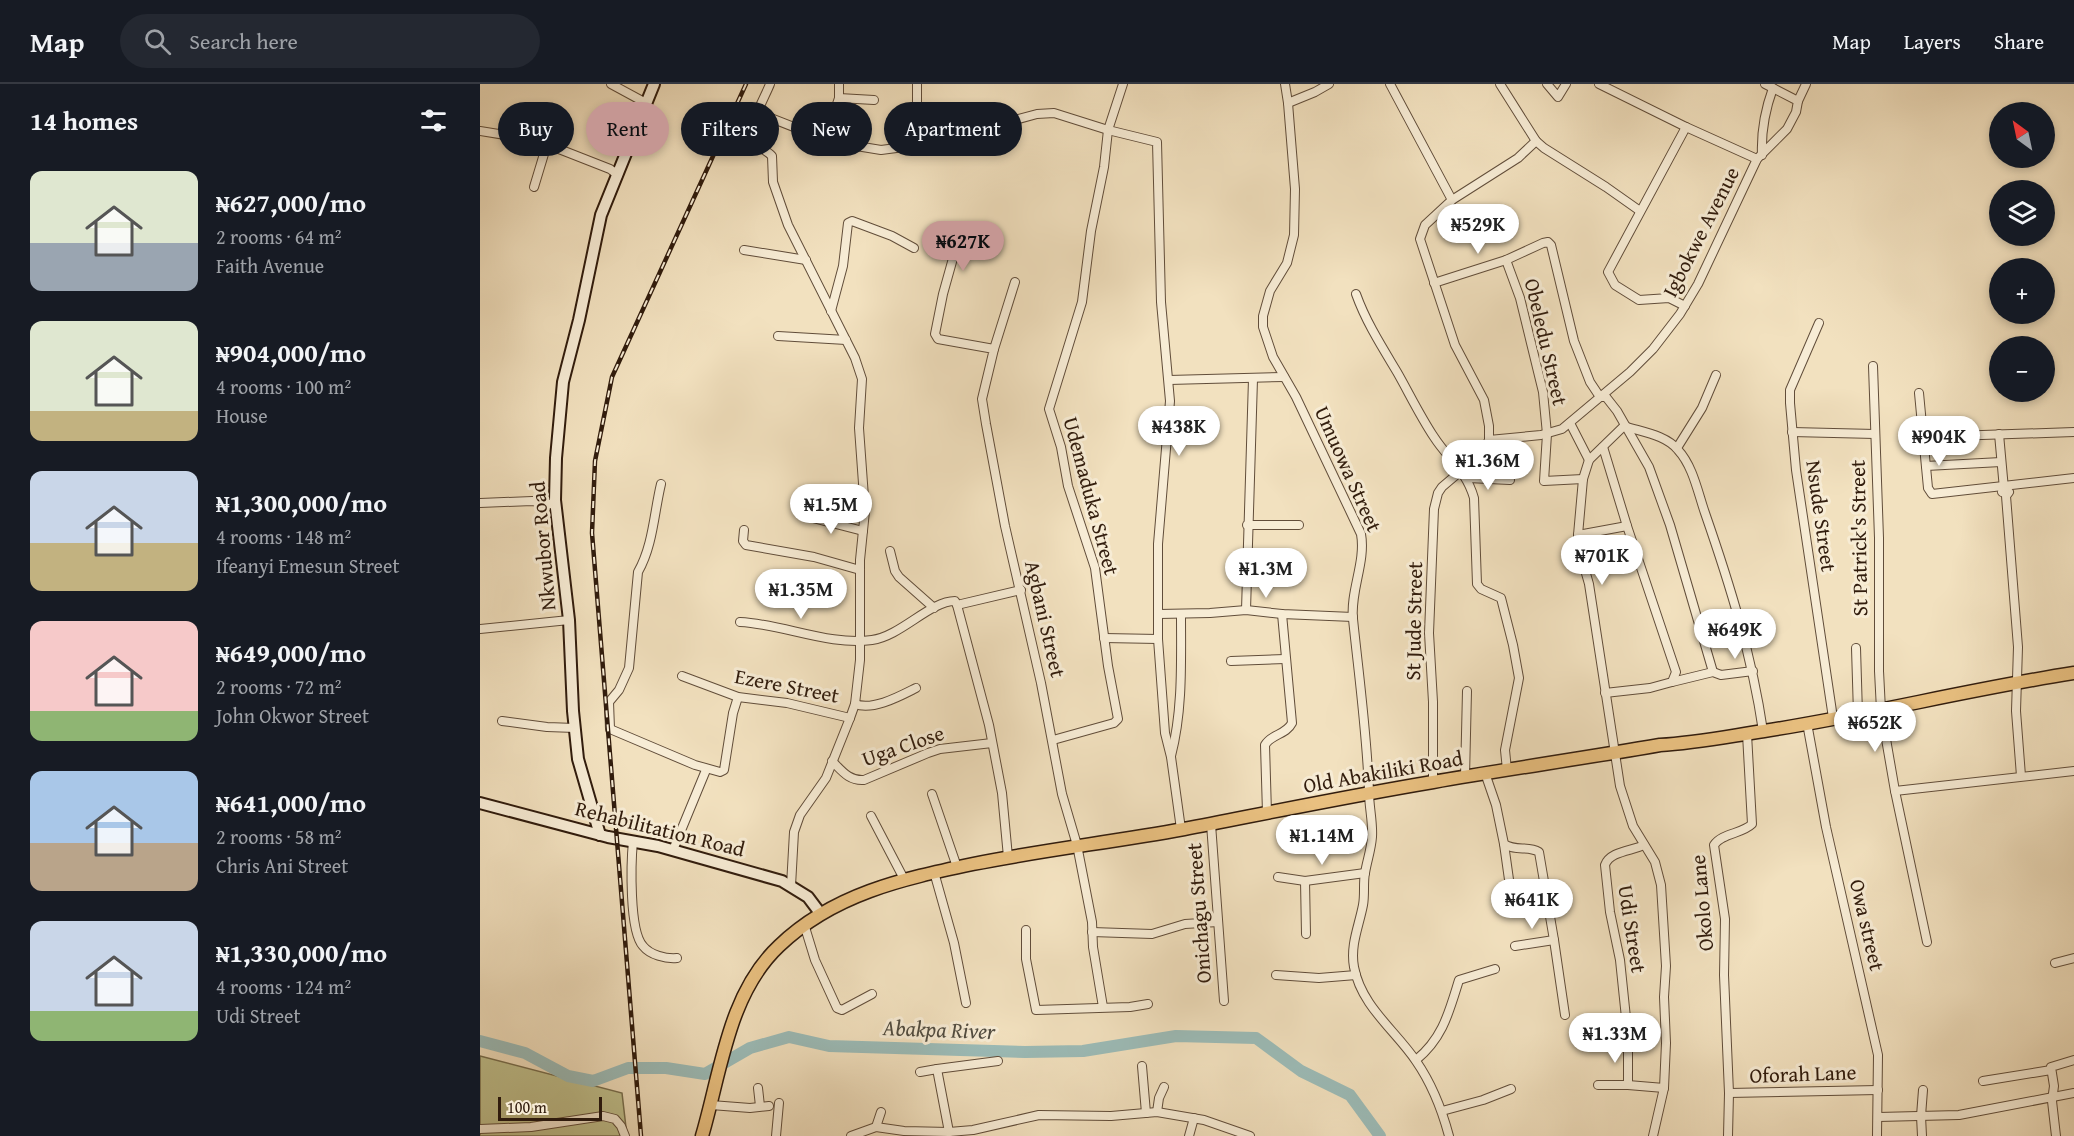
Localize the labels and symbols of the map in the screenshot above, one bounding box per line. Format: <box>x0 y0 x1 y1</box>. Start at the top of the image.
north arrow <box>1989 102 2055 168</box>
street label: Igbokwe Avenue <box>1654 161 1747 302</box>
pin: ₦529K <box>1436 204 1520 255</box>
pin: ₦627K <box>921 221 1005 272</box>
street label: Obeledu Street <box>1517 275 1576 409</box>
street label: Umuowa Street <box>1307 401 1390 537</box>
pin: ₦438K <box>1137 406 1221 457</box>
street label: Udemaduka Street <box>1055 413 1128 579</box>
pin: ₦904K <box>1897 416 1981 467</box>
pin: ₦1.36M <box>1439 440 1537 491</box>
street label: Nsude Street <box>1798 458 1845 574</box>
street label: St Patrick's Street <box>1842 459 1875 617</box>
street label: Nkwubor Road <box>521 479 564 612</box>
pin: ₦1.5M <box>789 484 873 535</box>
pin: ₦701K <box>1560 535 1644 586</box>
pin: ₦1.3M <box>1224 548 1308 599</box>
street label: Agbani Street <box>1017 557 1074 681</box>
street label: St Jude Street <box>1397 561 1430 681</box>
pin: ₦1.35M <box>752 569 850 620</box>
pin: ₦649K <box>1693 609 1777 660</box>
street label: Ezere Street <box>732 660 842 711</box>
pin: ₦652K <box>1833 702 1917 753</box>
street label: Uga Close <box>858 717 948 774</box>
street label: Old Abakiliki Road <box>1301 742 1466 801</box>
street label: Rehabilitation Road <box>572 792 749 865</box>
pin: ₦1.14M <box>1273 815 1371 866</box>
street label: Onichagu Street <box>1178 841 1219 984</box>
street label: Okolo Lane <box>1682 853 1721 953</box>
street label: Owa street <box>1842 876 1893 974</box>
pin: ₦641K <box>1490 879 1574 930</box>
street label: Udi Street <box>1610 883 1655 976</box>
water label: Abakpa River <box>881 1011 997 1047</box>
pin: ₦1.33M <box>1566 1013 1664 1064</box>
street label: Oforah Lane <box>1749 1056 1857 1091</box>
scale bar <box>498 1094 602 1122</box>

